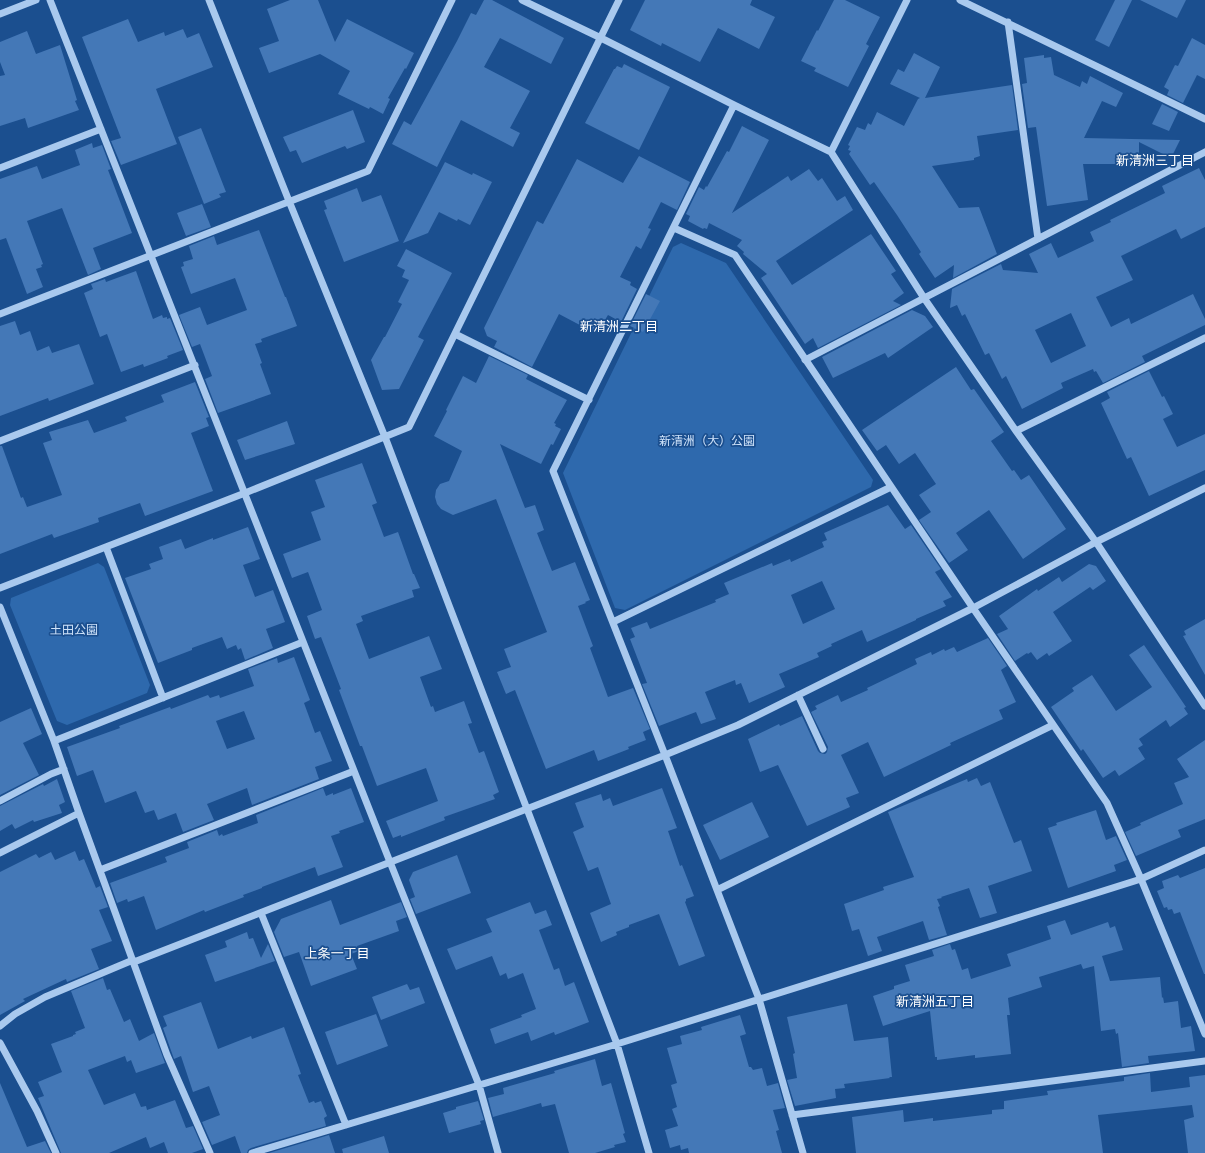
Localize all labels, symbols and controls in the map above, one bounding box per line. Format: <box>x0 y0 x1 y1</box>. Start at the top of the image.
district label: 新清洲三丁目 <box>1116 153 1194 169</box>
district label: 新清洲二丁目 <box>580 319 658 335</box>
park label: 新清洲（大）公園 <box>659 434 755 449</box>
park label: 土田公園 <box>50 623 98 638</box>
district label: 上条一丁目 <box>304 946 370 962</box>
district label: 新清洲五丁目 <box>896 994 974 1010</box>

